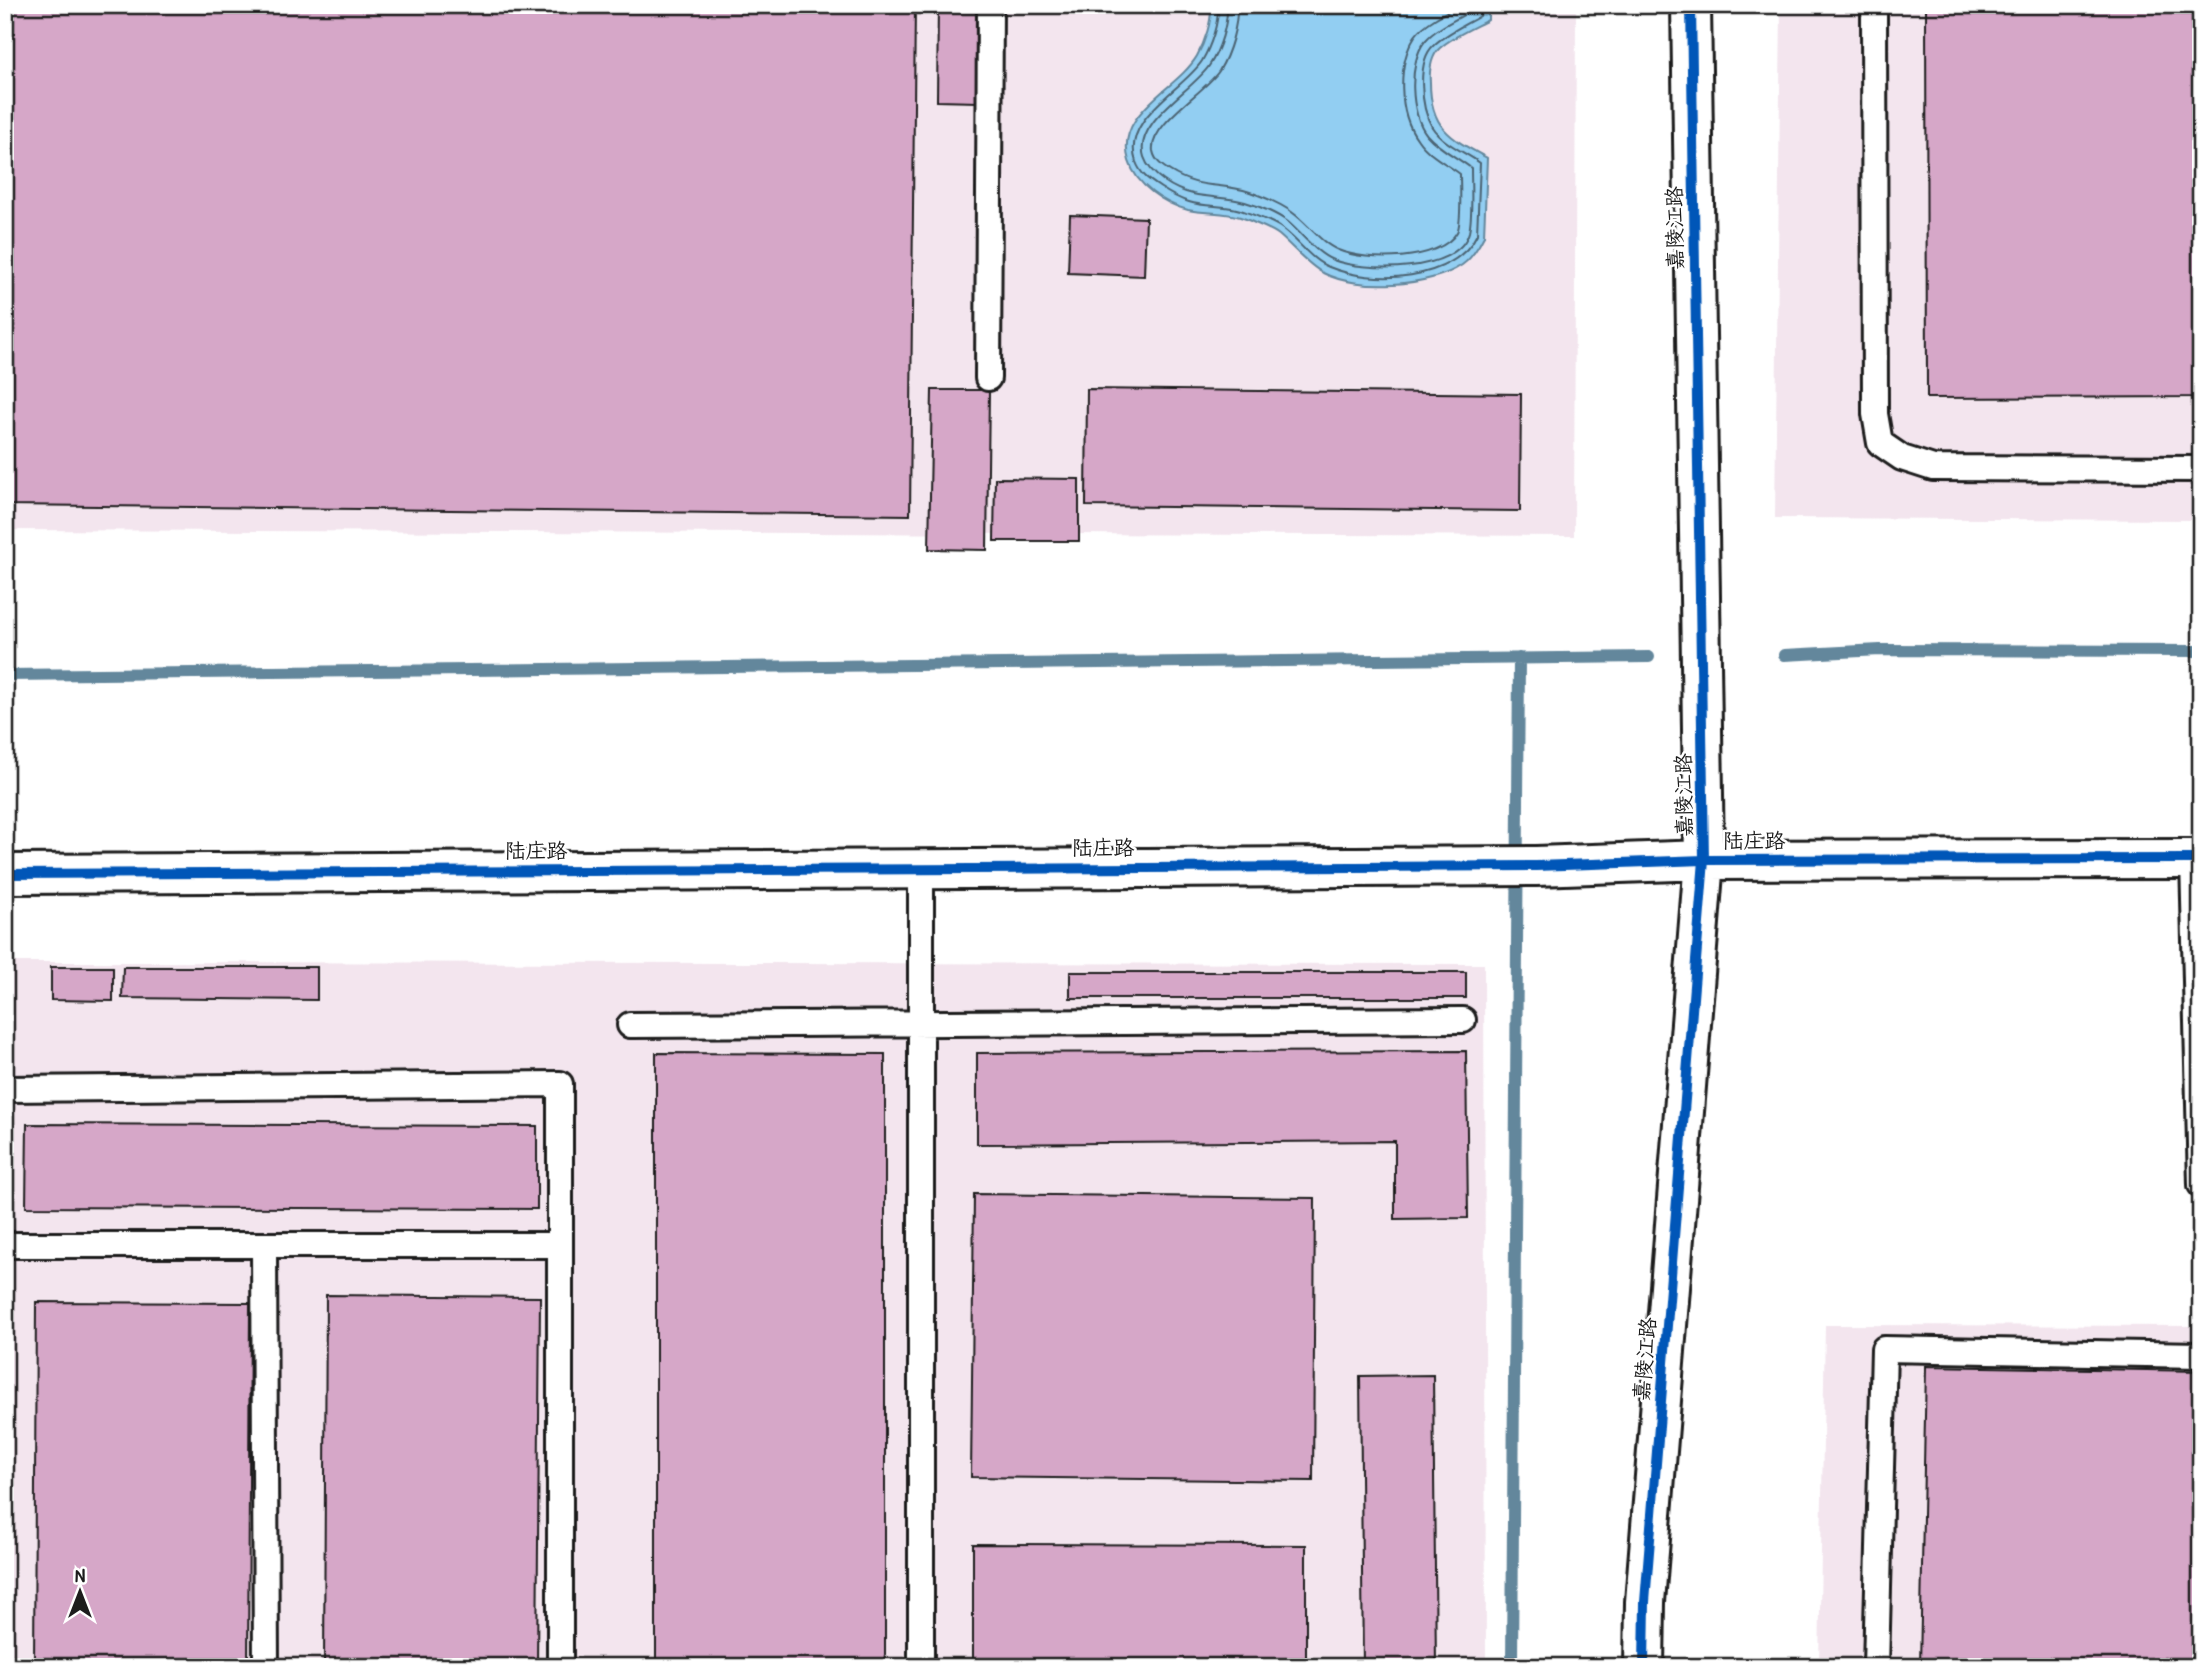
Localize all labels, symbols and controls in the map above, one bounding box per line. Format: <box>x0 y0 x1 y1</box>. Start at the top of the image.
street label: 嘉陵江路 <box>1659 186 1690 270</box>
street label: 嘉陵江路 <box>1668 753 1699 837</box>
street label: 陆庄路 <box>1723 826 1786 855</box>
street label: 陆庄路 <box>1072 833 1135 862</box>
street label: 陆庄路 <box>505 836 568 865</box>
street label: 嘉陵江路 <box>1626 1316 1663 1402</box>
north arrow <box>46 1556 116 1626</box>
text: N <box>75 1562 85 1588</box>

